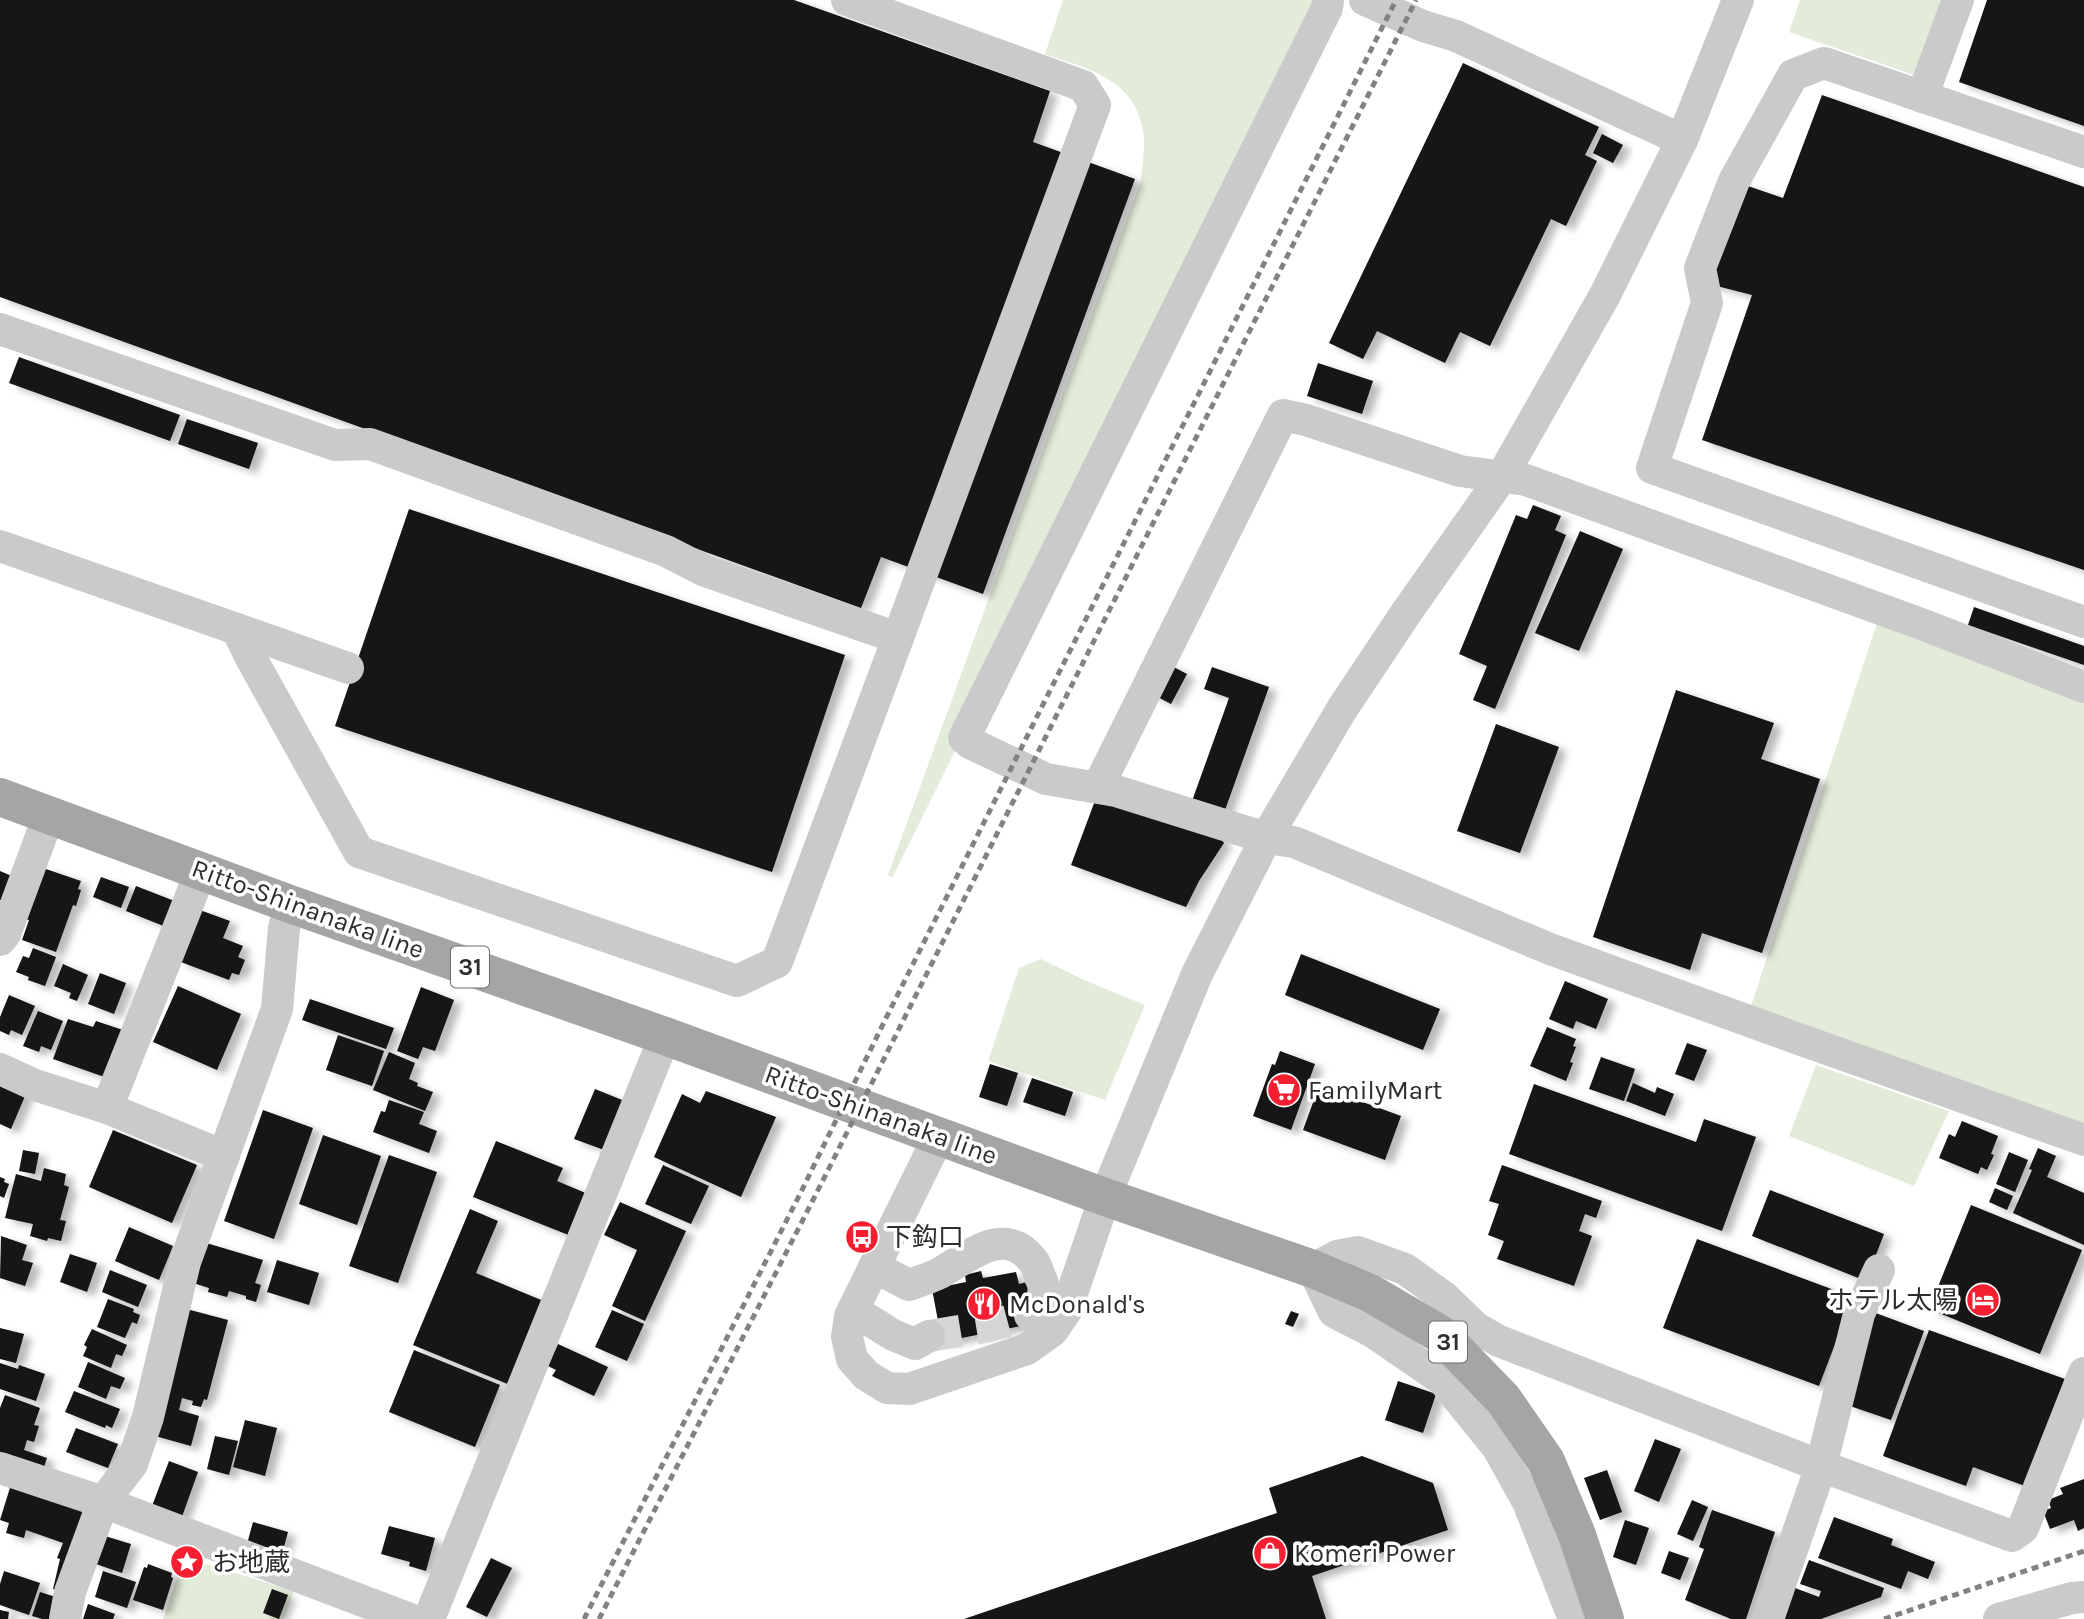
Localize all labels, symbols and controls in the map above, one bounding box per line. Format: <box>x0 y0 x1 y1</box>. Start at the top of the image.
street label: Ritto-Shinanaka line <box>188 853 428 965</box>
road number: 31 <box>451 946 489 987</box>
street label: Ritto-Shinanaka line <box>761 1059 1001 1171</box>
supermarket icon: FamilyMart <box>1265 1071 1303 1109</box>
place label: FamilyMart <box>1308 1075 1443 1106</box>
bus stop icon: 下鈎口 <box>843 1218 881 1256</box>
place label: 下鈎口 <box>886 1222 964 1253</box>
hotel icon: ホテル太陽 <box>1964 1281 2002 1319</box>
restaurant icon: McDonald's <box>965 1285 1003 1323</box>
place label: ホテル太陽 <box>1828 1285 1958 1316</box>
place label: McDonald's <box>1009 1289 1146 1320</box>
road number: 31 <box>1429 1322 1467 1362</box>
shop icon: Komeri Power <box>1251 1534 1289 1572</box>
place label: Komeri Power <box>1294 1538 1456 1569</box>
place icon: お地蔵 <box>168 1543 206 1581</box>
place label: お地蔵 <box>212 1547 290 1578</box>

